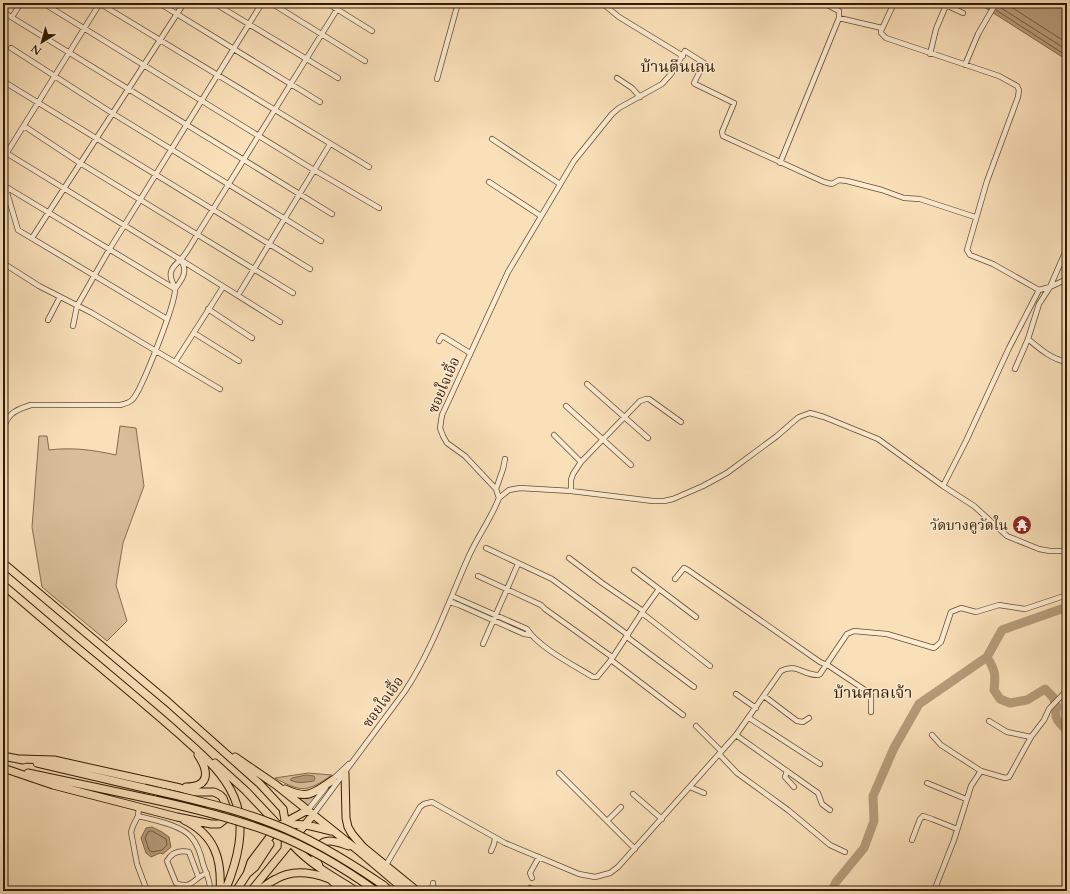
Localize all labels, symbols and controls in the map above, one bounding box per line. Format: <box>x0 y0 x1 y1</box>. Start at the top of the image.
north arrow <box>22 22 62 62</box>
text: N <box>28 40 45 58</box>
district label: บ้านตีนเลน <box>641 56 715 78</box>
street label: ซอยใจเอื้อ <box>423 354 464 416</box>
temple icon: วัดบางคูวัดใน <box>1011 514 1033 536</box>
place label: วัดบางคูวัดใน <box>930 515 1008 535</box>
street label: ซอยใจเอื้อ <box>357 672 408 731</box>
district label: บ้านศาลเจ้า <box>834 682 912 704</box>

